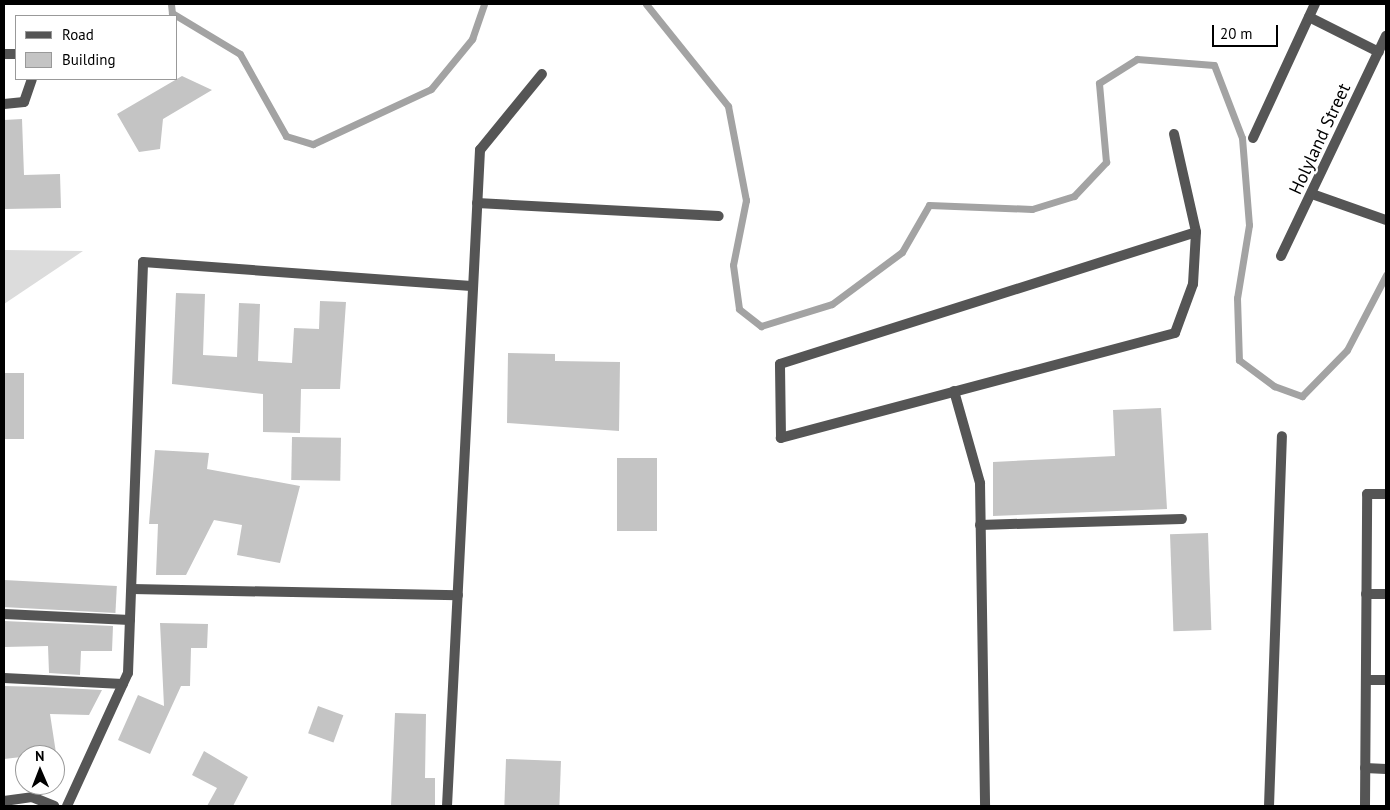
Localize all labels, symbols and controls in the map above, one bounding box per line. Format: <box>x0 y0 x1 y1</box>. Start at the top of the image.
legend <box>15 15 178 80</box>
scale bar <box>1215 15 1281 47</box>
text: 20 m <box>1220 24 1253 43</box>
text: Road <box>62 25 94 44</box>
text: Building <box>62 50 116 69</box>
street label: Holyland Street <box>1285 80 1355 198</box>
north arrow <box>15 745 65 795</box>
text: N <box>35 747 45 765</box>

